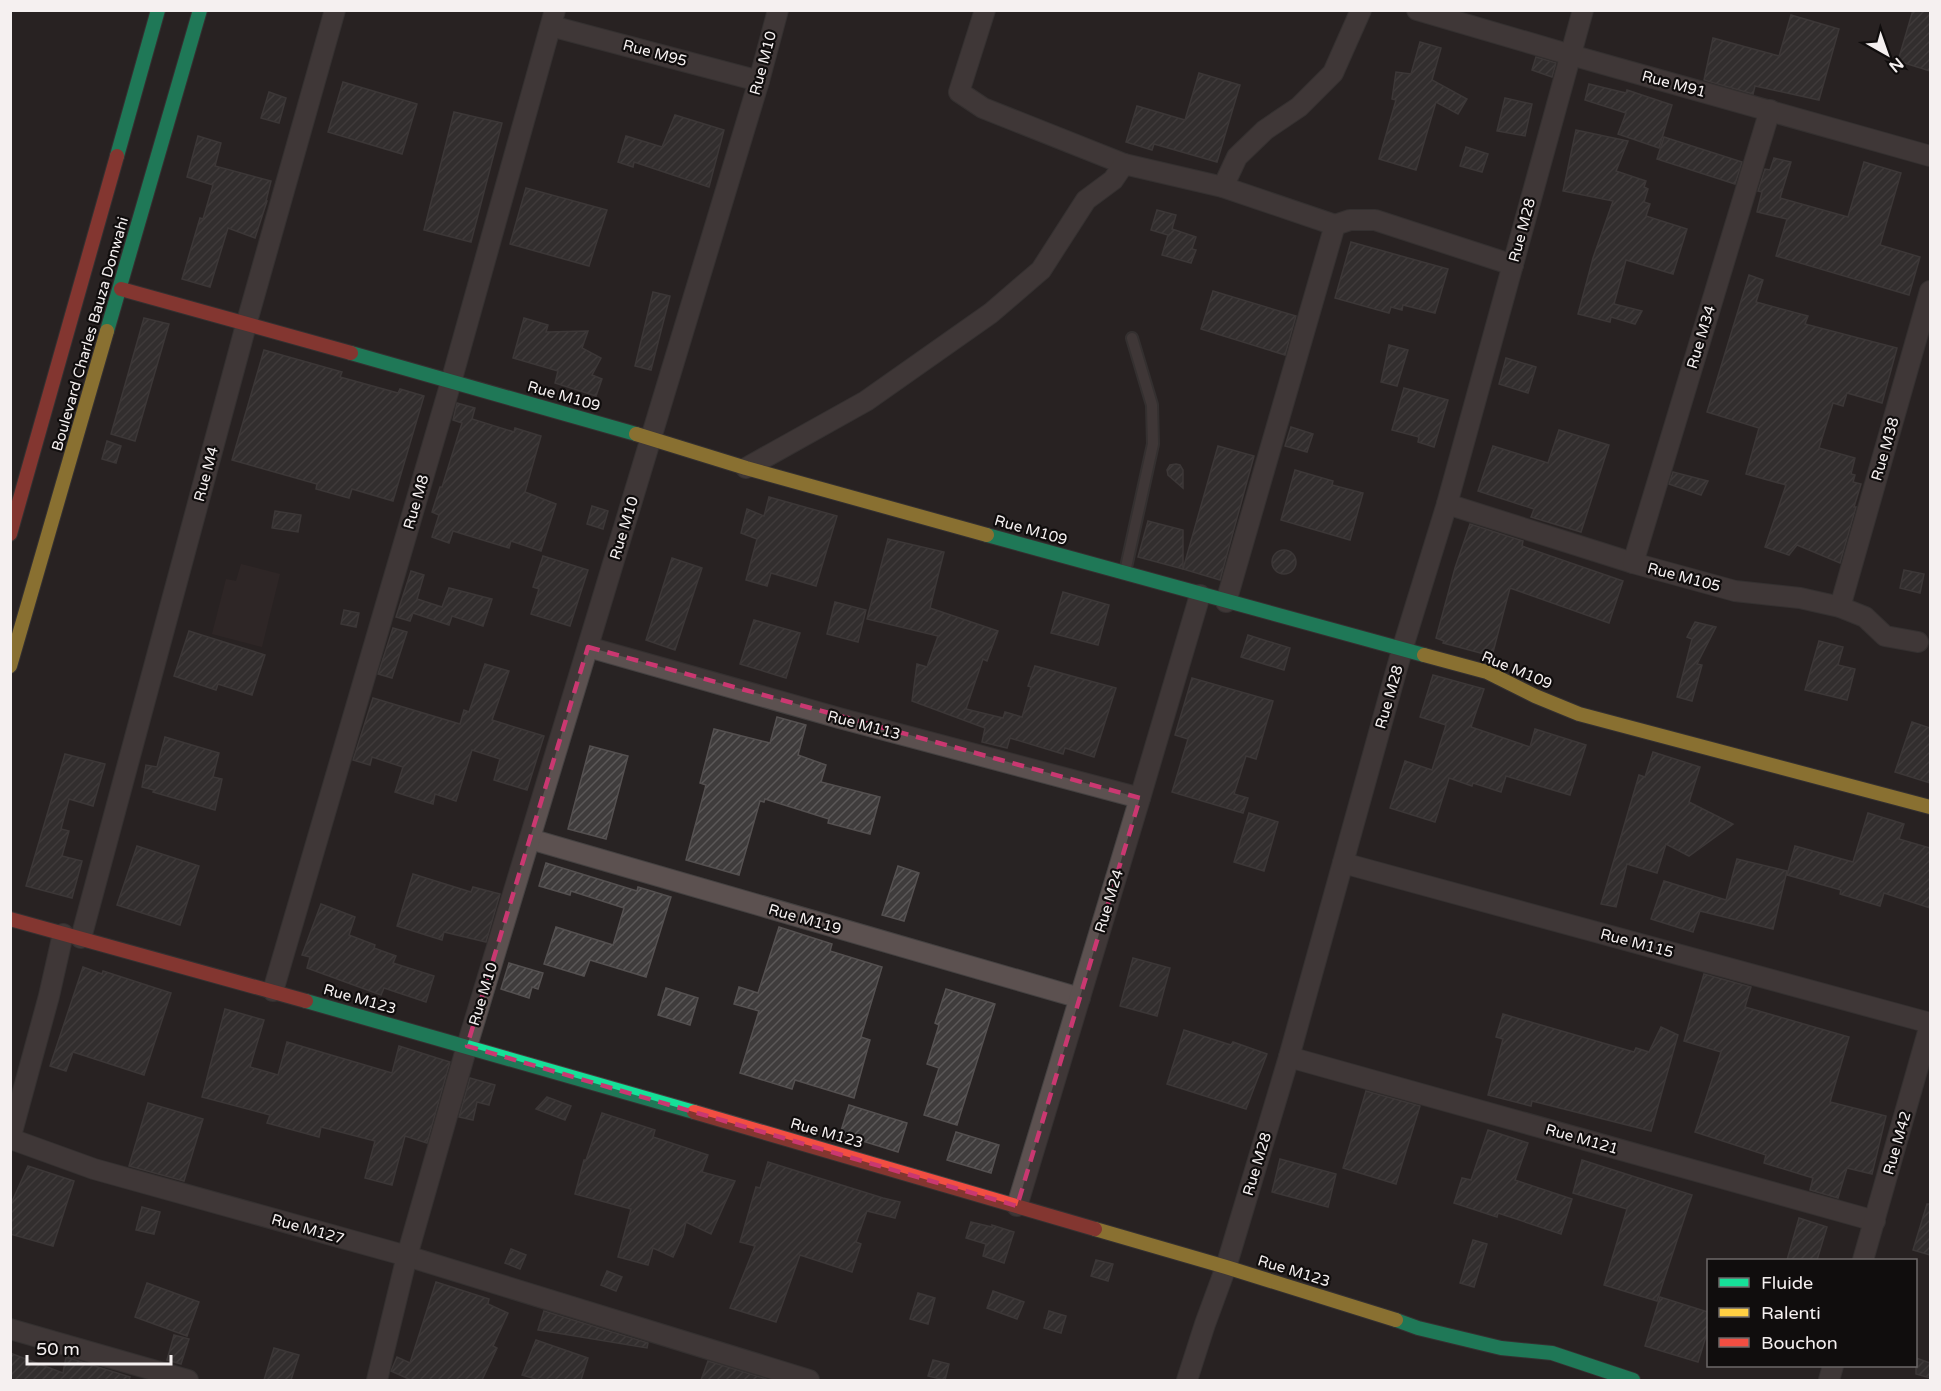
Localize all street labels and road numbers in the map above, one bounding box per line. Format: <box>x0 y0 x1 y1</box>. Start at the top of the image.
street label: Rue M10 <box>746 29 780 97</box>
street label: Rue M95 <box>621 36 689 70</box>
street label: Rue M91 <box>1640 67 1708 101</box>
street label: Rue M28 <box>1505 196 1539 264</box>
street label: Boulevard Charles Bauza Donwahi <box>48 215 132 453</box>
street label: Rue M34 <box>1683 303 1719 371</box>
street label: Rue M109 <box>525 377 603 415</box>
street label: Rue M38 <box>1867 415 1903 483</box>
street label: Rue M4 <box>190 445 222 503</box>
street label: Rue M8 <box>400 473 432 531</box>
street label: Rue M10 <box>606 494 642 562</box>
street label: Rue M109 <box>992 511 1070 549</box>
street label: Rue M105 <box>1645 559 1723 595</box>
street label: Rue M109 <box>1479 647 1555 693</box>
street label: Rue M28 <box>1371 663 1407 731</box>
street label: Rue M113 <box>825 707 903 743</box>
street label: Rue M24 <box>1091 867 1127 935</box>
street label: Rue M119 <box>766 900 844 938</box>
street label: Rue M115 <box>1598 925 1676 961</box>
street label: Rue M10 <box>465 960 501 1028</box>
street label: Rue M123 <box>321 980 399 1018</box>
street label: Rue M42 <box>1879 1109 1915 1177</box>
street label: Rue M123 <box>788 1114 866 1152</box>
street label: Rue M121 <box>1543 1120 1621 1158</box>
street label: Rue M28 <box>1239 1130 1275 1198</box>
street label: Rue M127 <box>269 1210 347 1248</box>
street label: Rue M123 <box>1256 1251 1332 1291</box>

